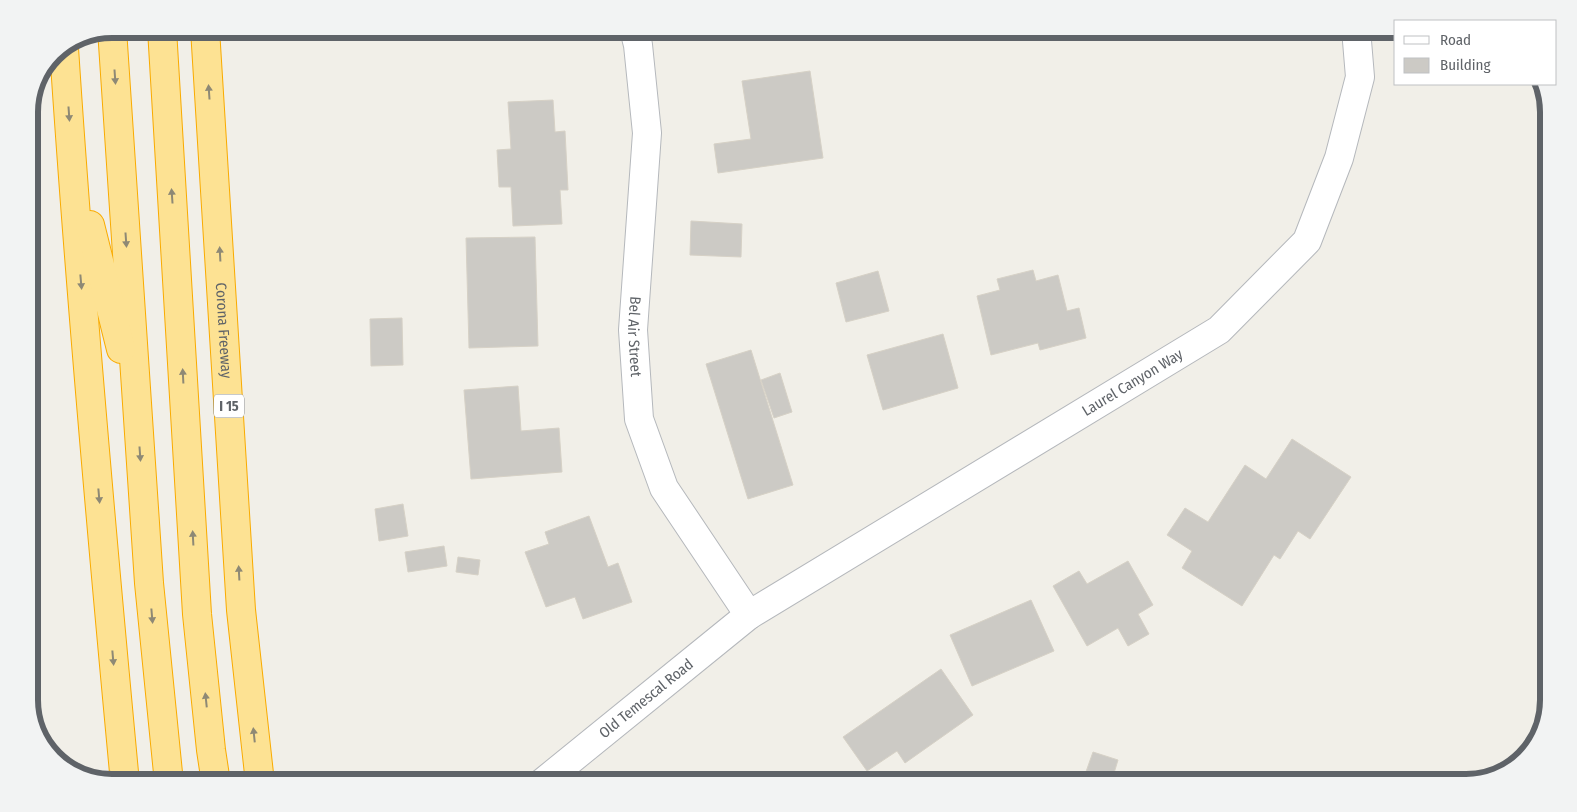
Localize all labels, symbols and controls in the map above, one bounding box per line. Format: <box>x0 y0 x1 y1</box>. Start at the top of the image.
legend <box>1394 20 1557 85</box>
text: Road <box>1440 31 1471 49</box>
text: Building <box>1440 56 1491 74</box>
one-way arrow <box>112 70 120 86</box>
one-way arrow <box>205 83 213 99</box>
one-way arrow <box>65 106 73 122</box>
one-way arrow <box>168 188 176 204</box>
one-way arrow <box>123 232 131 248</box>
one-way arrow <box>215 245 223 261</box>
one-way arrow <box>78 274 86 290</box>
street label: Corona Freeway <box>212 282 236 379</box>
street label: Bel Air Street <box>624 296 645 377</box>
street label: Laurel Canyon Way <box>1079 345 1186 420</box>
one-way arrow <box>179 368 187 384</box>
road number: I 15 <box>214 394 244 418</box>
one-way arrow <box>137 446 145 462</box>
one-way arrow <box>95 489 103 505</box>
one-way arrow <box>188 530 196 546</box>
one-way arrow <box>234 565 242 581</box>
one-way arrow <box>148 608 156 624</box>
one-way arrow <box>109 650 117 666</box>
street label: Old Temescal Road <box>595 655 697 742</box>
one-way arrow <box>202 692 210 708</box>
one-way arrow <box>250 727 258 743</box>

